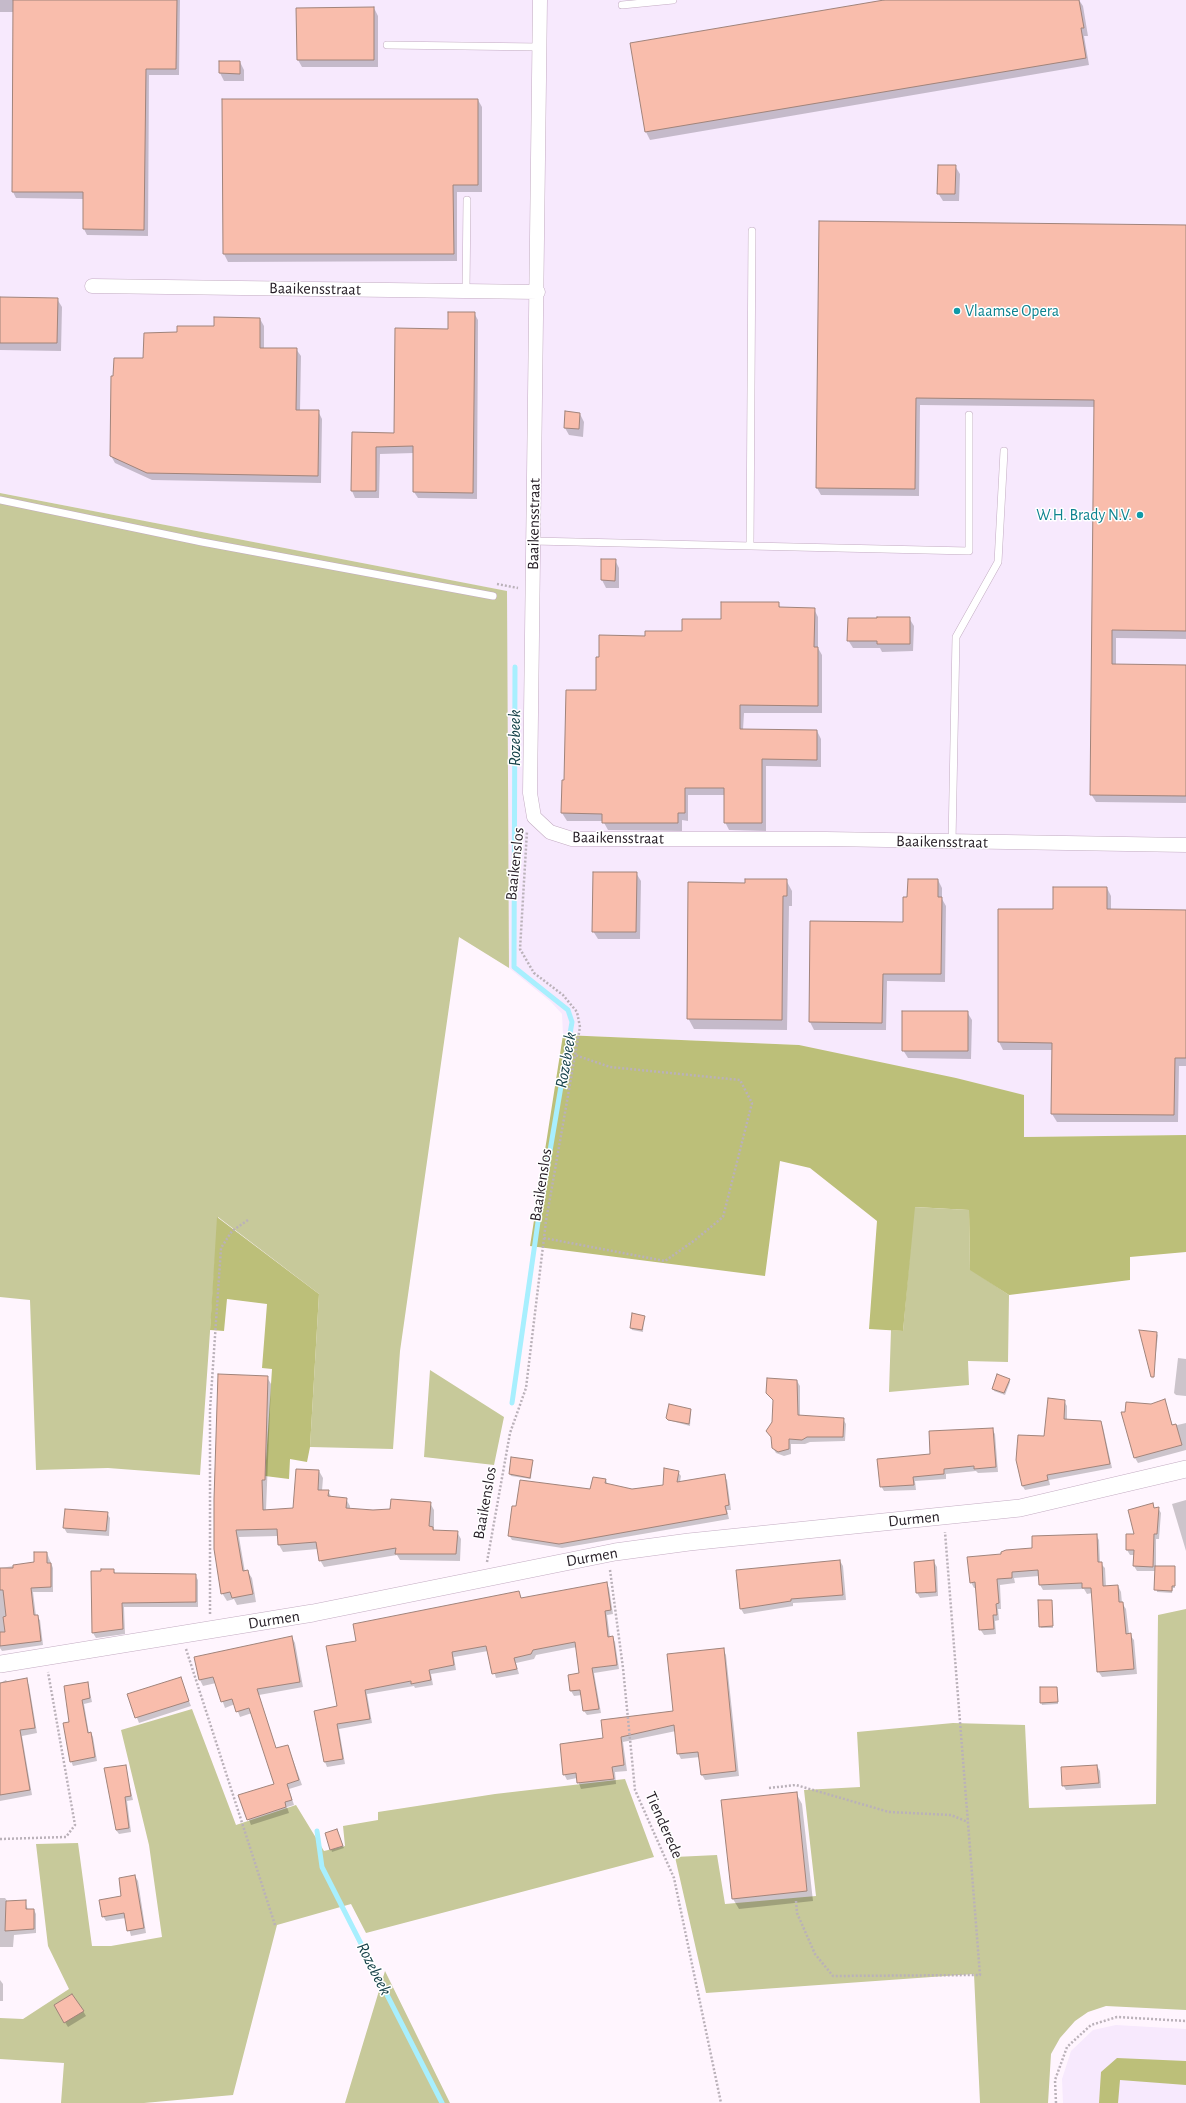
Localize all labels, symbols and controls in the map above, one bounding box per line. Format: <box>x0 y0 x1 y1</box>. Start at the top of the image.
street label: Baaikensstraat <box>269 279 361 299</box>
place label: Vlaamse Opera <box>965 301 1059 321</box>
marker: Vlaamse Opera <box>952 306 962 316</box>
street label: Baaikensstraat <box>524 478 544 570</box>
place label: W.H. Brady N.V. <box>1036 505 1132 525</box>
marker: W.H. Brady N.V. <box>1135 510 1145 520</box>
water label: Rozebeek <box>505 710 525 766</box>
street label: Baaikenslos <box>502 826 528 902</box>
street label: Baaikensstraat <box>572 828 664 848</box>
street label: Baaikensstraat <box>896 832 988 852</box>
water label: Rozebeek <box>551 1030 581 1090</box>
street label: Baaikenslos <box>526 1147 556 1223</box>
street label: Baaikenslos <box>469 1465 501 1541</box>
street label: Durmen <box>887 1507 941 1531</box>
street label: Durmen <box>565 1543 619 1571</box>
street label: Durmen <box>247 1606 301 1634</box>
street label: Tienderede <box>641 1789 687 1861</box>
water label: Rozebeek <box>352 1939 396 1999</box>

